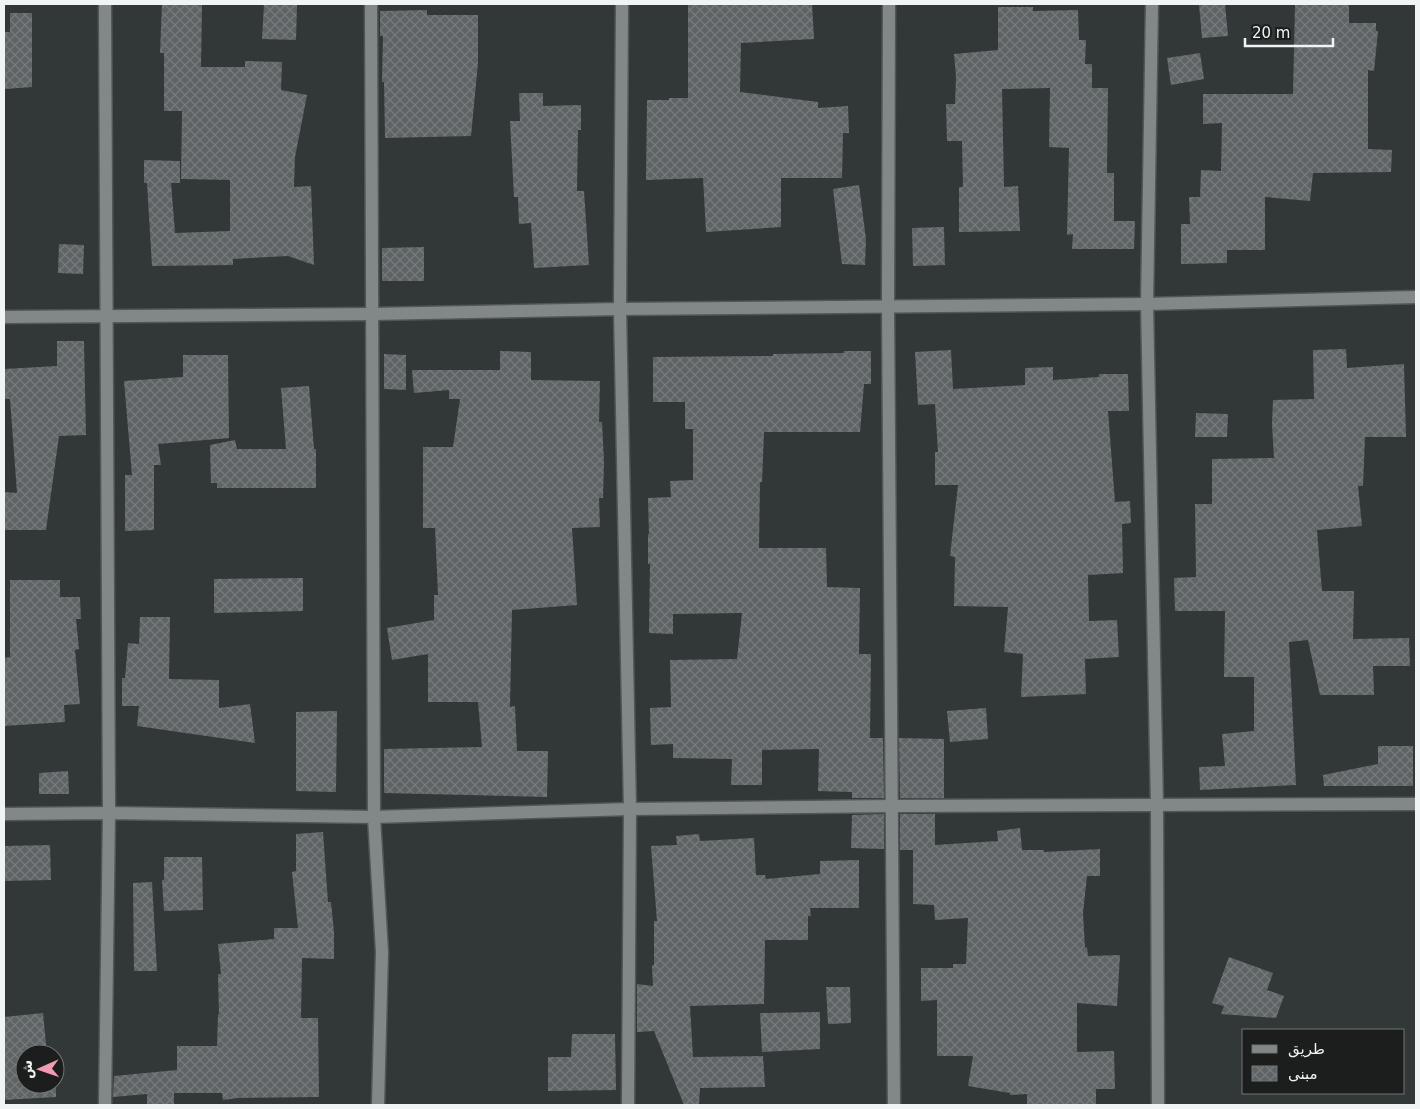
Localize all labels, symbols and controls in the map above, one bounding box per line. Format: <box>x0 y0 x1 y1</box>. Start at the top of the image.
scale bar <box>1245 15 1332 47</box>
text: 20 m <box>1252 24 1290 42</box>
legend <box>1242 1029 1405 1094</box>
text: طريق <box>1288 1040 1325 1058</box>
north arrow <box>15 1044 65 1094</box>
text: ش <box>19 1060 35 1079</box>
text: مبنى <box>1288 1065 1318 1083</box>

